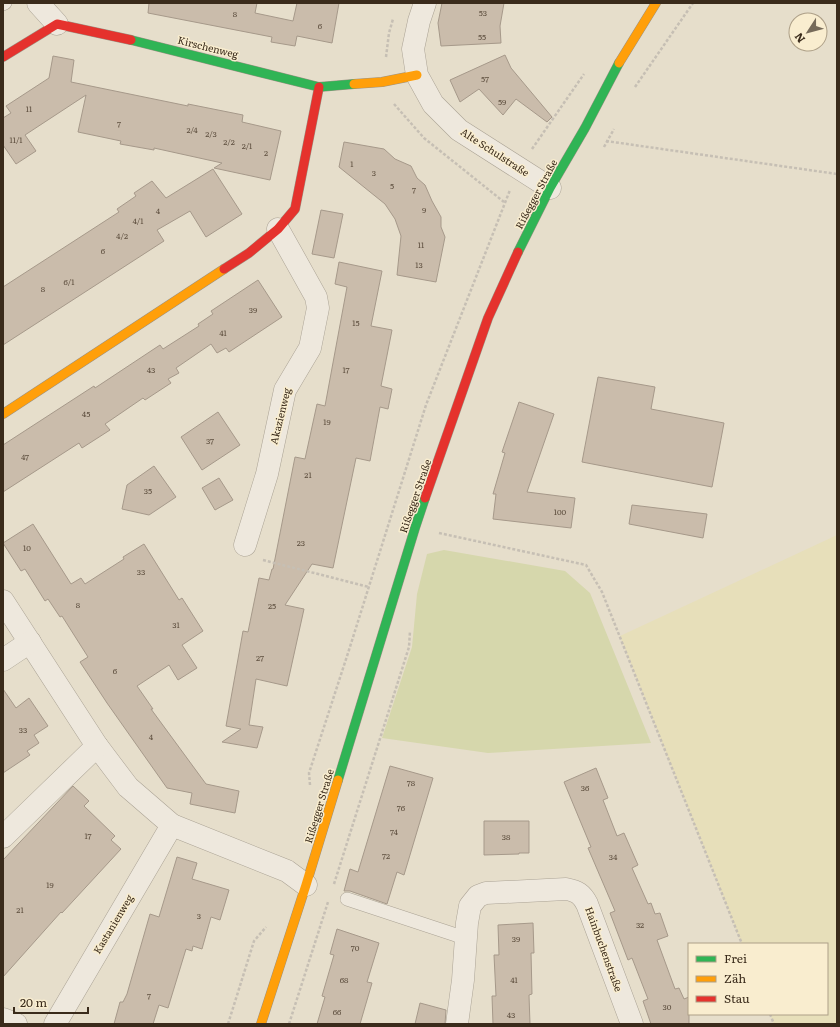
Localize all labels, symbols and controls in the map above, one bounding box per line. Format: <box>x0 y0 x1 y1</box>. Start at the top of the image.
house number: 53 <box>479 7 487 18</box>
house number: 8 <box>233 8 238 19</box>
north arrow <box>788 12 828 52</box>
house number: 6 <box>318 20 323 31</box>
text: N <box>790 30 808 47</box>
house number: 55 <box>478 31 486 42</box>
street label: Kirschenweg <box>176 32 240 61</box>
house number: 57 <box>481 73 489 84</box>
house number: 59 <box>498 96 506 107</box>
house number: 11 <box>26 103 33 114</box>
house number: 7 <box>117 118 121 129</box>
house number: 2/4 <box>186 124 198 135</box>
street label: Alte Schulstraße <box>458 124 533 179</box>
house number: 2/3 <box>205 128 217 139</box>
house number: 11/1 <box>9 134 23 145</box>
house number: 2/2 <box>223 136 235 147</box>
house number: 2/1 <box>242 140 253 151</box>
house number: 2 <box>264 147 268 158</box>
street label: Rißegger Straße <box>511 156 560 231</box>
house number: 1 <box>350 158 354 169</box>
house number: 3 <box>372 167 376 178</box>
house number: 5 <box>390 180 394 191</box>
house number: 7 <box>412 184 416 195</box>
house number: 9 <box>422 204 426 215</box>
house number: 4 <box>156 205 161 216</box>
house number: 4/1 <box>132 215 144 226</box>
house number: 4/2 <box>116 230 128 241</box>
house number: 11 <box>418 239 425 250</box>
house number: 6 <box>101 245 106 256</box>
house number: 13 <box>415 259 423 270</box>
house number: 6/1 <box>64 276 75 287</box>
house number: 8 <box>41 283 46 294</box>
house number: 39 <box>249 304 257 315</box>
house number: 15 <box>352 317 360 328</box>
house number: 41 <box>219 327 228 338</box>
house number: 43 <box>147 364 155 375</box>
house number: 17 <box>342 364 350 375</box>
street label: Akazienweg <box>265 386 294 446</box>
house number: 45 <box>82 408 90 419</box>
house number: 19 <box>323 416 331 427</box>
house number: 37 <box>206 435 214 446</box>
house number: 47 <box>21 451 29 462</box>
street label: Rißegger Straße <box>395 457 434 535</box>
house number: 21 <box>304 469 312 480</box>
house number: 35 <box>144 485 152 496</box>
house number: 100 <box>554 506 567 517</box>
house number: 23 <box>297 537 305 548</box>
house number: 10 <box>23 542 31 553</box>
house number: 33 <box>137 566 145 577</box>
house number: 8 <box>76 599 81 610</box>
house number: 25 <box>268 600 276 611</box>
house number: 31 <box>172 619 181 630</box>
house number: 27 <box>256 652 264 663</box>
house number: 6 <box>113 665 118 676</box>
house number: 33 <box>19 724 27 735</box>
house number: 4 <box>149 731 154 742</box>
street label: Rißegger Straße <box>300 767 337 845</box>
house number: 78 <box>407 777 416 788</box>
house number: 36 <box>581 782 590 793</box>
house number: 76 <box>397 802 406 813</box>
house number: 74 <box>390 826 399 837</box>
house number: 17 <box>84 830 92 841</box>
house number: 38 <box>502 831 511 842</box>
house number: 72 <box>382 850 390 861</box>
house number: 34 <box>609 851 618 862</box>
house number: 19 <box>46 879 54 890</box>
street label: Kastanienweg <box>89 891 136 956</box>
house number: 21 <box>16 904 24 915</box>
street label: Hainbuchenstraße <box>582 904 627 993</box>
house number: 3 <box>197 910 201 921</box>
house number: 32 <box>636 919 644 930</box>
house number: 39 <box>512 933 520 944</box>
house number: 70 <box>351 942 360 953</box>
legend <box>688 943 828 1015</box>
text: Frei <box>724 949 747 967</box>
text: Zäh <box>724 969 746 987</box>
house number: 68 <box>340 974 349 985</box>
house number: 41 <box>510 974 519 985</box>
scale bar <box>14 989 88 1015</box>
text: Stau <box>724 989 750 1007</box>
house number: 7 <box>147 990 151 1001</box>
text: 20 m <box>20 993 47 1011</box>
house number: 30 <box>663 1001 672 1012</box>
house number: 66 <box>333 1006 342 1017</box>
house number: 43 <box>507 1009 515 1020</box>

